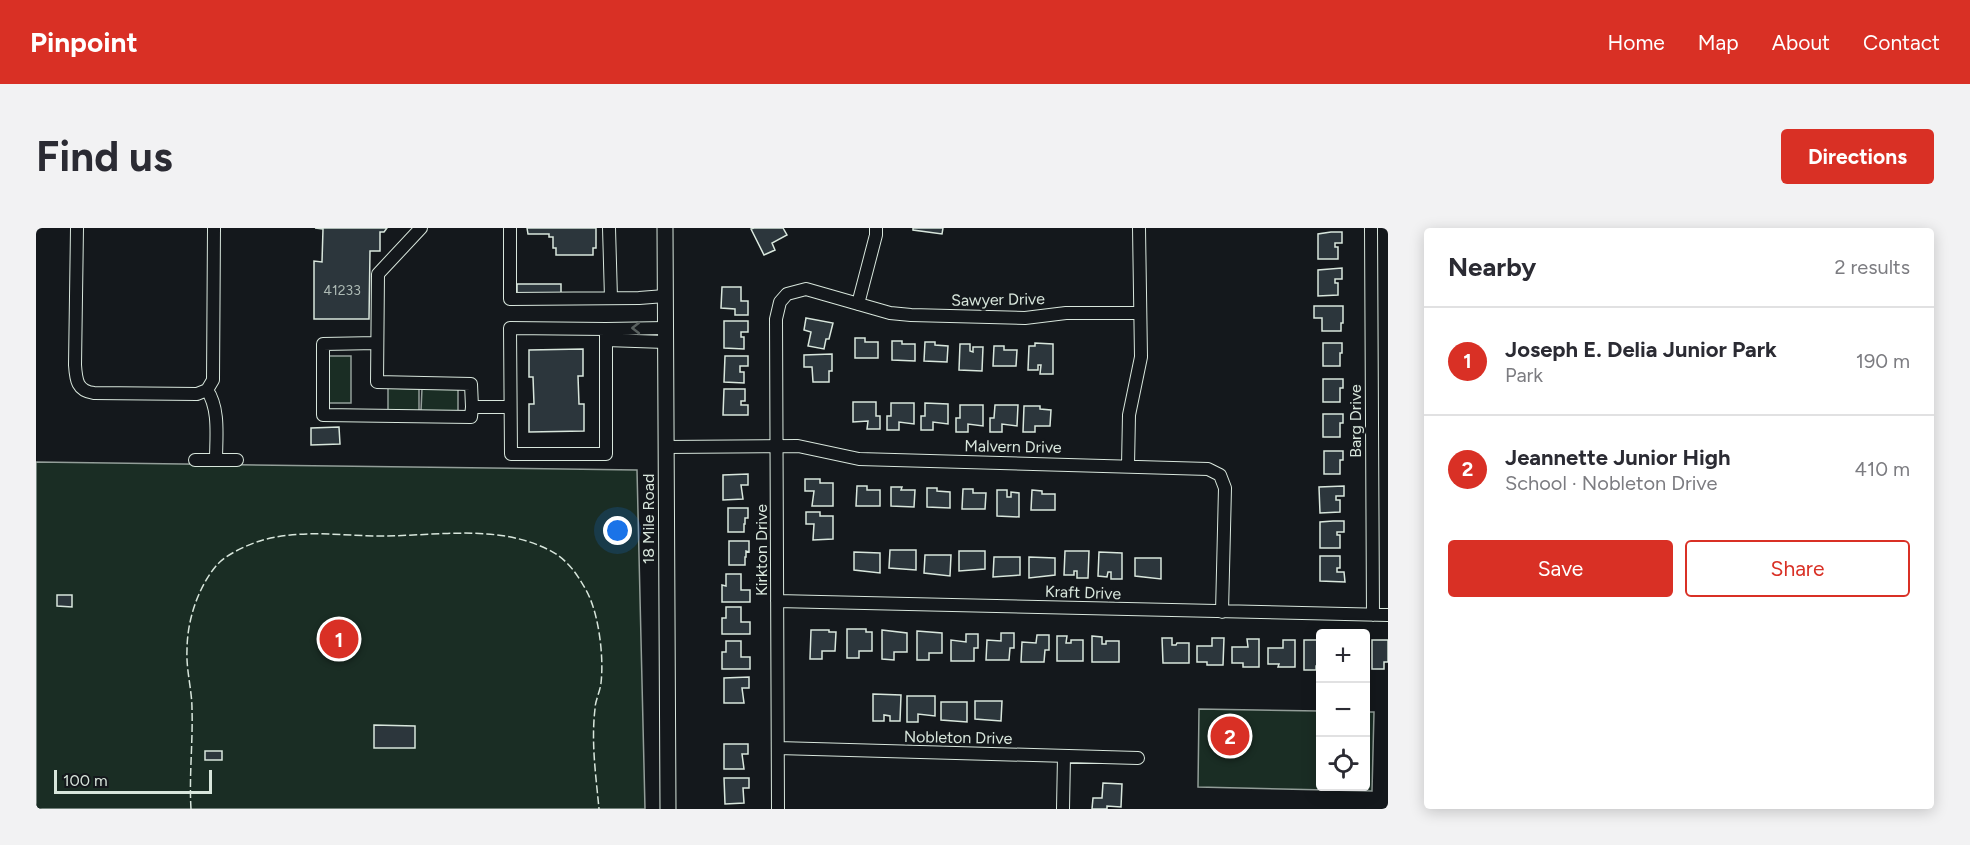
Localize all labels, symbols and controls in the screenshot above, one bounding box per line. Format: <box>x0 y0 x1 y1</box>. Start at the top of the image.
text: Pinpoint <box>30 25 138 59</box>
text: Home <box>1608 30 1665 55</box>
text: Map <box>1698 30 1739 55</box>
text: About <box>1772 30 1830 55</box>
text: Contact <box>1863 30 1940 55</box>
button: Directions <box>1781 129 1934 184</box>
text: Find us <box>36 131 173 182</box>
text: Nearby <box>1448 251 1536 283</box>
text: 2 results <box>1834 255 1910 279</box>
house number: 41233 <box>323 282 361 299</box>
street label: Sawyer Drive <box>951 289 1045 310</box>
one-way arrow <box>631 322 640 335</box>
text: Joseph E. Delia Junior Park <box>1505 336 1777 363</box>
text: 1 <box>1463 349 1472 373</box>
text: 190 m <box>1856 349 1910 373</box>
text: Park <box>1505 363 1543 387</box>
street label: Barg Drive <box>1346 384 1365 458</box>
street label: Malvern Drive <box>964 436 1062 457</box>
text: Jeannette Junior High <box>1505 444 1730 471</box>
text: 2 <box>1462 457 1473 481</box>
text: 410 m <box>1855 457 1910 481</box>
text: School · Nobleton Drive <box>1505 471 1717 495</box>
street label: 18 Mile Road <box>639 474 658 564</box>
street label: Kirkton Drive <box>752 504 771 596</box>
your location <box>603 516 632 545</box>
button: Save <box>1448 540 1673 597</box>
button: Share <box>1685 540 1910 597</box>
street label: Kraft Drive <box>1045 582 1122 603</box>
pin: 1 <box>320 616 358 662</box>
map controls <box>1316 629 1370 791</box>
button: + <box>1316 629 1370 683</box>
button: − <box>1316 683 1370 737</box>
pin: 2 <box>1210 714 1250 758</box>
street label: Nobleton Drive <box>904 727 1013 748</box>
button: locate <box>1316 737 1370 791</box>
scale bar <box>54 767 212 794</box>
text: 100 m <box>63 771 108 790</box>

